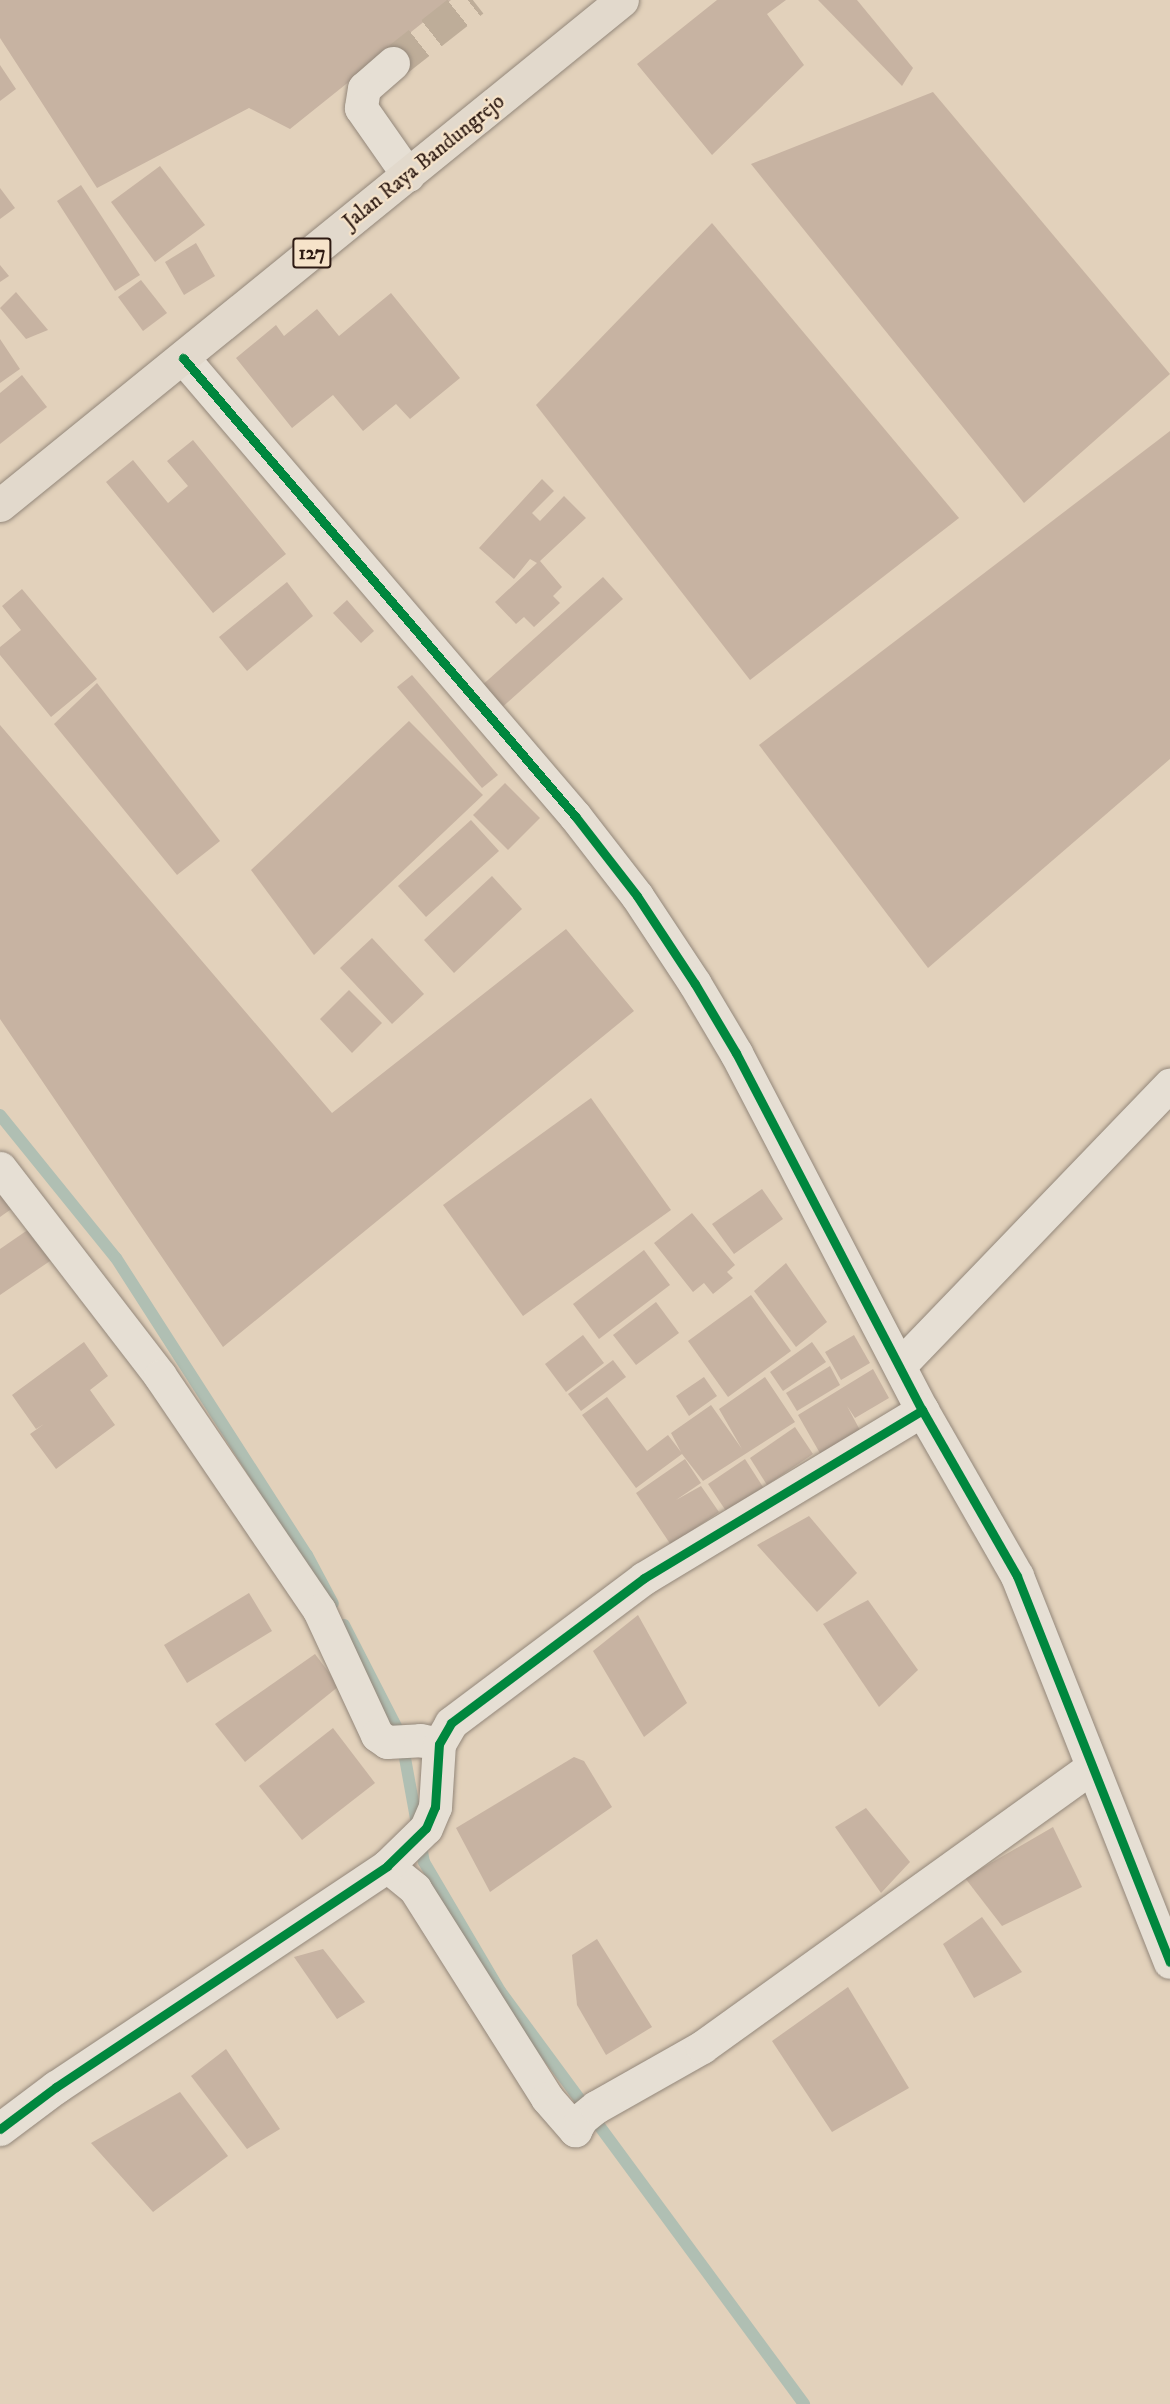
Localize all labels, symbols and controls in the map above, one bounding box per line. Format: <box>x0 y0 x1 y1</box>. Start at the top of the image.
street label: Jalan Raya Bandungrejo <box>338 89 510 235</box>
road number: 127 <box>291 236 333 270</box>

